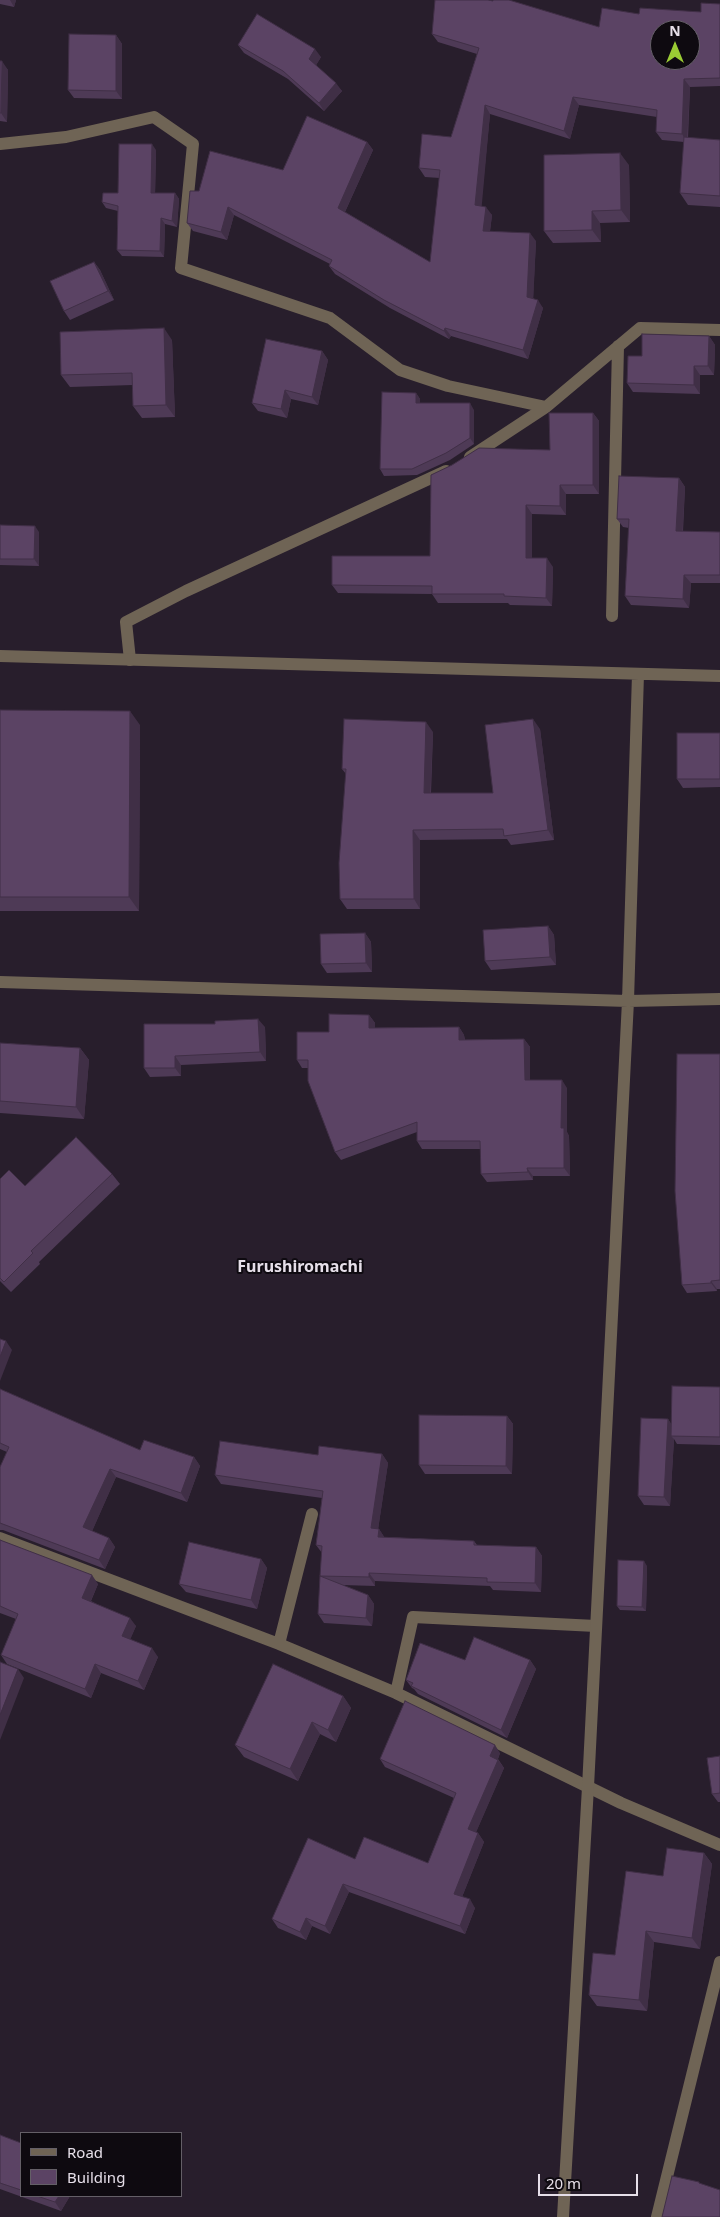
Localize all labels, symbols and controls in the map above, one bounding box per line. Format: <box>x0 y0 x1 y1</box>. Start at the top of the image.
north arrow <box>650 20 700 70</box>
text: N <box>669 21 681 40</box>
district label: Furushiromachi <box>237 1257 363 1277</box>
legend <box>20 2132 182 2197</box>
text: Road <box>67 2142 103 2162</box>
scale bar <box>540 2164 640 2196</box>
text: Building <box>67 2167 125 2187</box>
text: 20 m <box>546 2173 581 2193</box>

